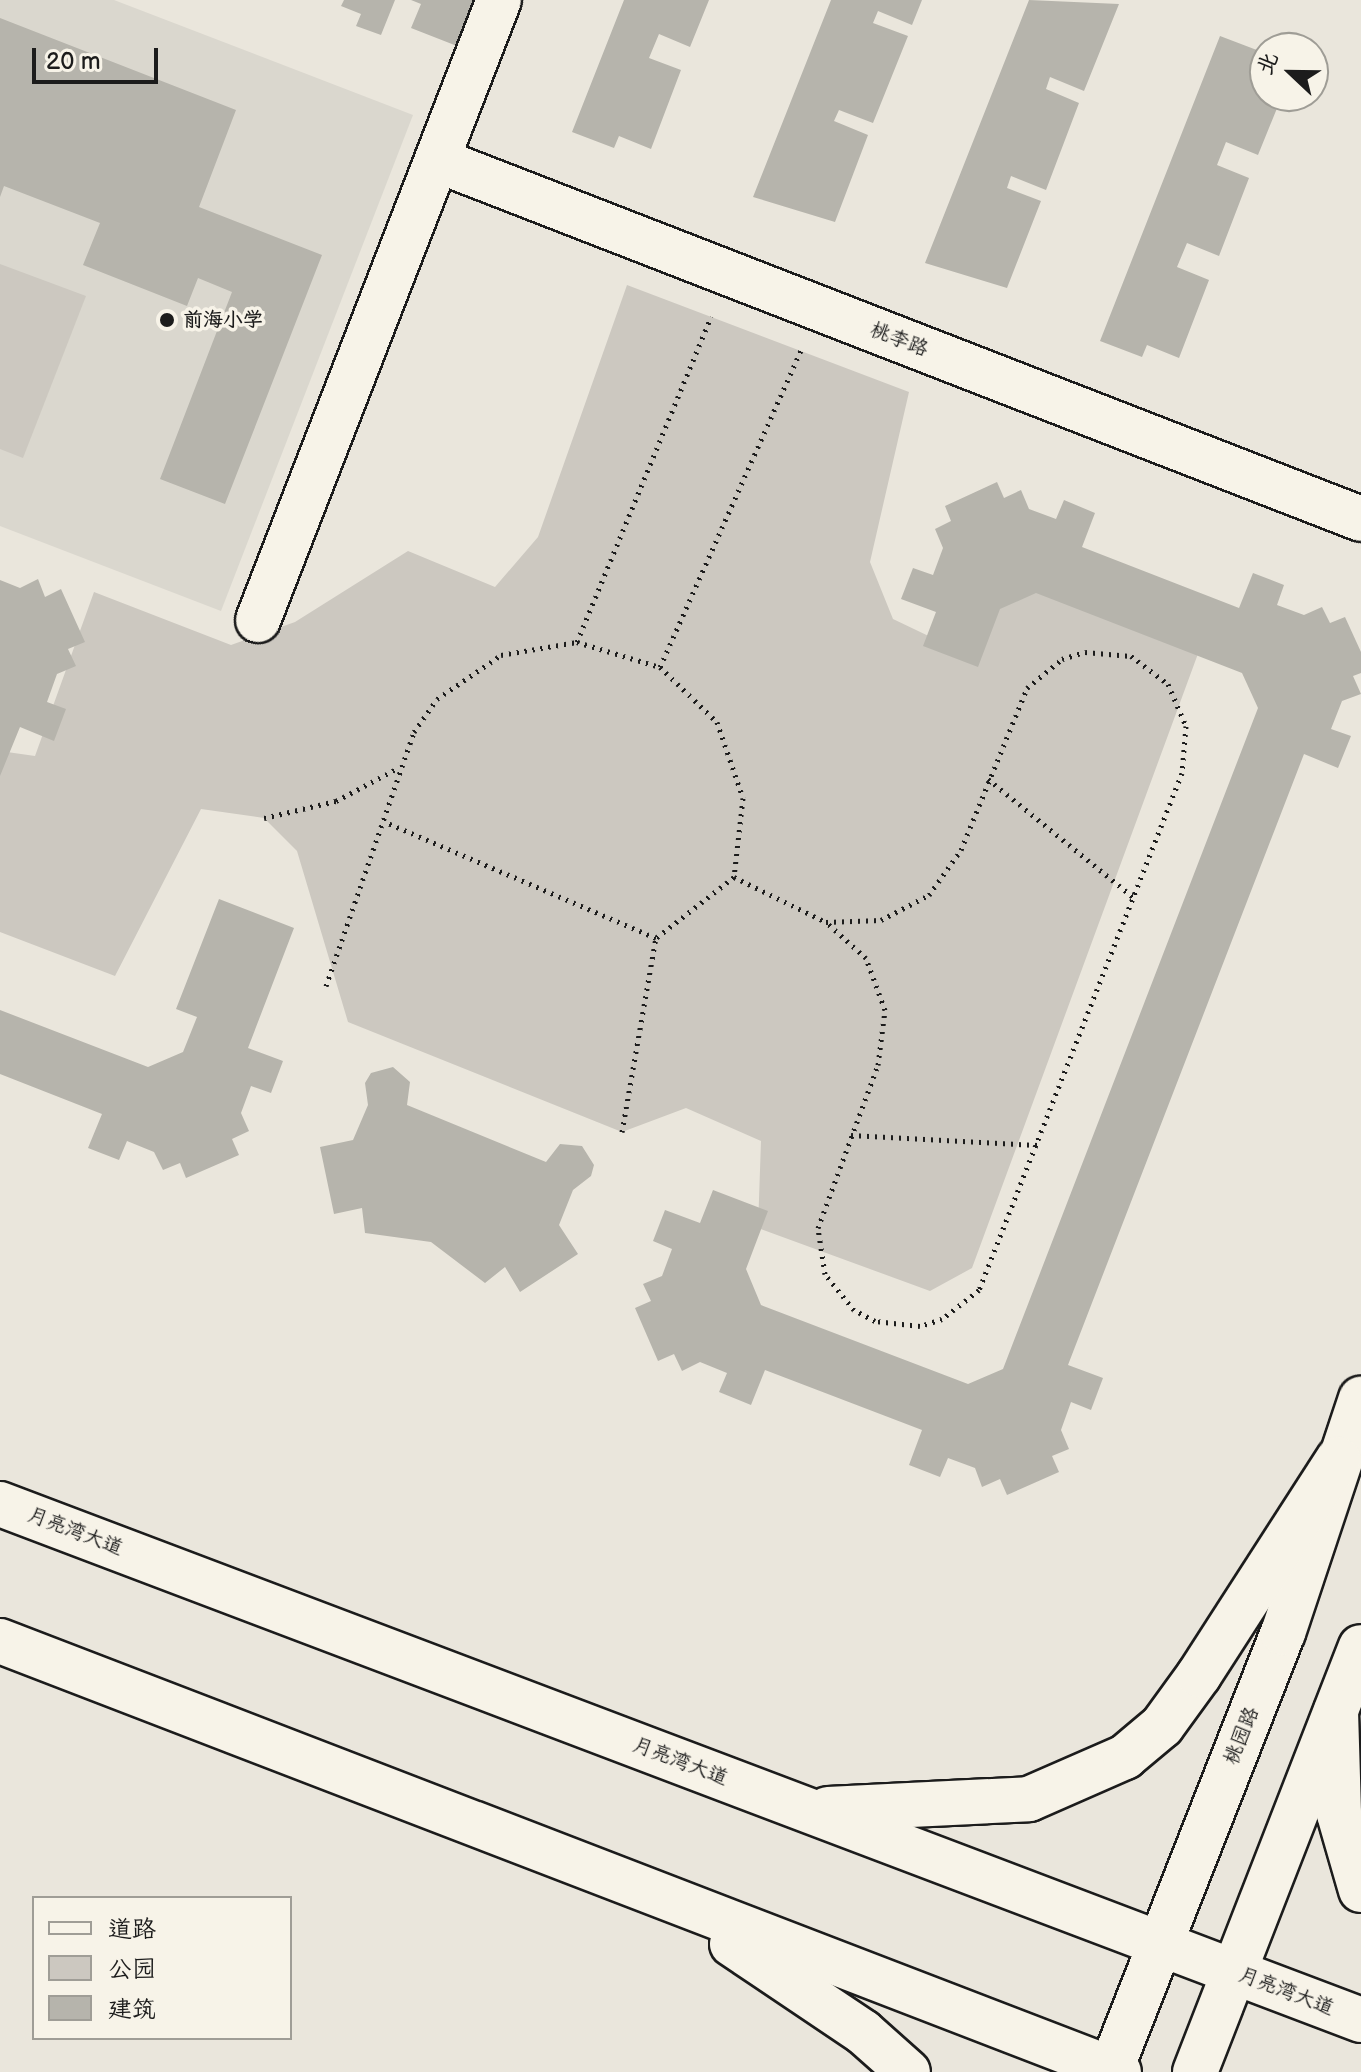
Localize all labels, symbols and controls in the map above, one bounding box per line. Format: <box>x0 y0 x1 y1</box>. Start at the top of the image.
scale bar <box>36 32 162 82</box>
north arrow <box>1249 32 1329 112</box>
text: 20 m <box>46 47 101 76</box>
text: 北 <box>1251 48 1285 79</box>
place label: 前海小学 <box>183 308 263 332</box>
marker: 前海小学 <box>158 311 176 329</box>
street label: 桃李路 <box>867 318 931 362</box>
street label: 月亮湾大道 <box>24 1503 126 1561</box>
street label: 桃园路 <box>1220 1704 1264 1768</box>
street label: 月亮湾大道 <box>629 1733 731 1791</box>
legend <box>32 1896 292 2040</box>
text: 道路 <box>108 1915 156 1944</box>
text: 公园 <box>108 1955 156 1984</box>
street label: 月亮湾大道 <box>1235 1963 1337 2021</box>
text: 建筑 <box>108 1995 156 2024</box>

